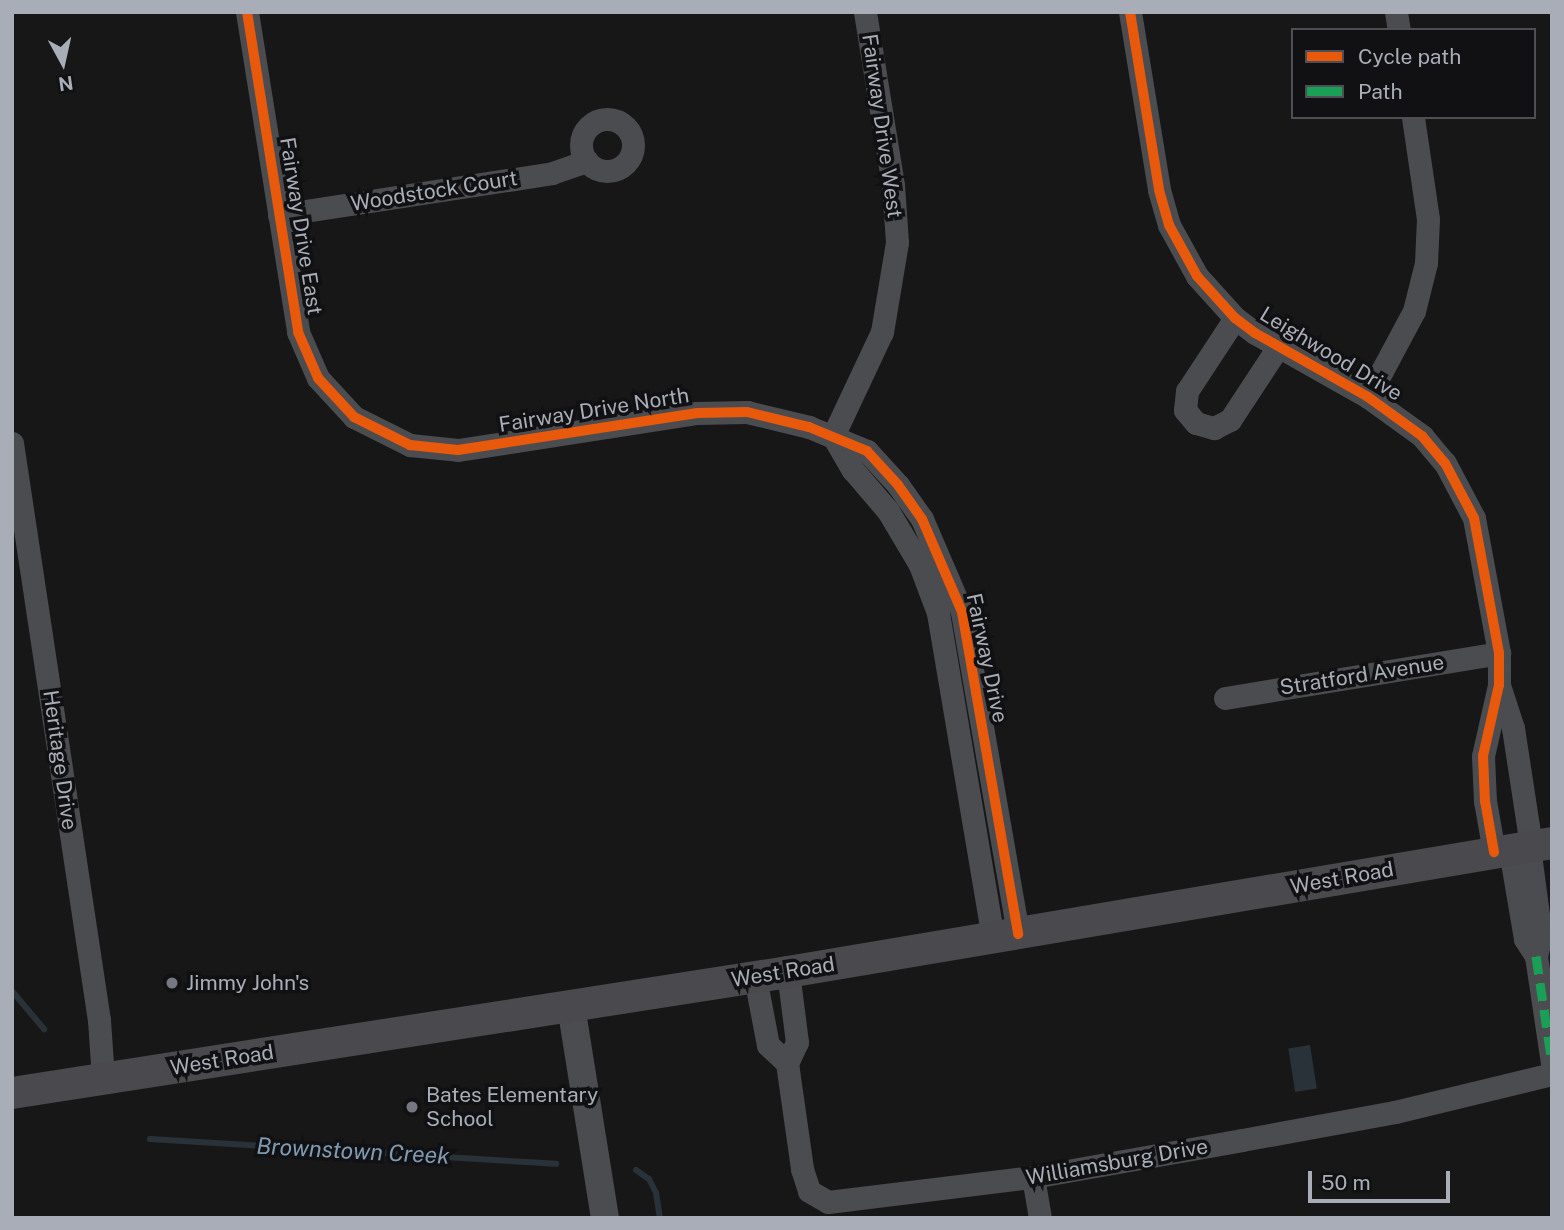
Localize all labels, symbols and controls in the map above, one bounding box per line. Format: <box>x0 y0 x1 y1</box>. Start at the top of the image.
north arrow <box>28 28 98 98</box>
legend <box>1291 28 1536 119</box>
street label: Fairway Drive West <box>857 32 907 220</box>
text: Cycle path <box>1358 44 1461 69</box>
text: N <box>57 72 75 96</box>
text: Path <box>1358 79 1403 104</box>
street label: Fairway Drive East <box>274 135 328 317</box>
street label: Woodstock Court <box>349 165 519 217</box>
street label: Leighwood Drive <box>1255 302 1407 406</box>
street label: Fairway Drive North <box>497 382 691 438</box>
street label: Fairway Drive <box>961 591 1013 725</box>
street label: Stratford Avenue <box>1278 650 1446 700</box>
street label: Heritage Drive <box>38 688 82 832</box>
street label: West Road <box>1288 857 1396 899</box>
street label: West Road <box>730 951 836 993</box>
place label: Jimmy John's <box>186 970 309 996</box>
marker: Jimmy John's <box>164 975 180 991</box>
street label: West Road <box>169 1039 275 1081</box>
place label: Bates Elementary School <box>426 1082 598 1132</box>
marker: Bates Elementary School <box>404 1099 420 1115</box>
water label: Brownstown Creek <box>256 1132 450 1170</box>
street label: Williamsburg Drive <box>1024 1134 1210 1190</box>
scale bar <box>1312 1156 1454 1200</box>
text: 50 m <box>1321 1170 1371 1195</box>

